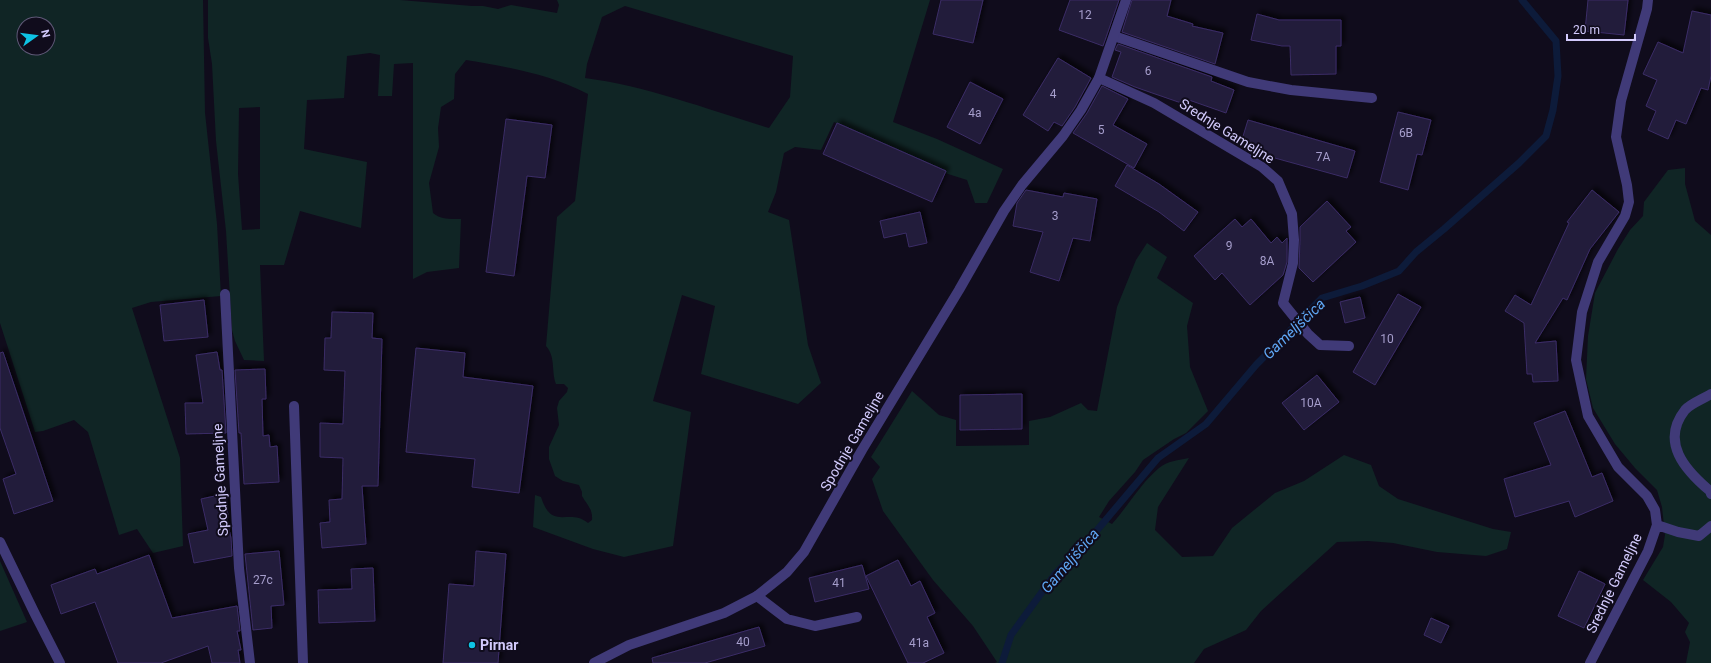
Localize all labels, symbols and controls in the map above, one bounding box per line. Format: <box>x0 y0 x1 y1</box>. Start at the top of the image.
house number: 12 <box>1078 8 1092 22</box>
north arrow <box>16 16 56 56</box>
scale bar <box>1567 16 1635 42</box>
text: 20 m <box>1573 23 1600 37</box>
text: N <box>38 28 53 39</box>
house number: 6 <box>1145 64 1152 78</box>
house number: 4 <box>1050 87 1057 101</box>
street label: Srednje Gameljne <box>1177 95 1277 167</box>
house number: 4a <box>968 106 982 120</box>
house number: 5 <box>1098 123 1105 137</box>
house number: 6B <box>1399 126 1413 140</box>
house number: 7A <box>1316 150 1330 164</box>
house number: 3 <box>1052 209 1058 223</box>
house number: 9 <box>1226 239 1232 253</box>
house number: 8A <box>1260 254 1274 268</box>
water label: Gameljščica <box>1259 295 1329 363</box>
house number: 10 <box>1380 332 1394 346</box>
street label: Spodnje Gameljne <box>817 388 887 494</box>
house number: 10A <box>1300 396 1322 410</box>
street label: Spodnje Gameljne <box>209 423 231 537</box>
water label: Gameljščica <box>1037 525 1103 597</box>
street label: Srednje Gameljne <box>1583 531 1645 635</box>
house number: 27c <box>253 573 273 587</box>
house number: 41 <box>832 576 846 590</box>
house number: 40 <box>736 635 750 649</box>
house number: 41a <box>909 636 929 650</box>
place label: Pirnar <box>480 637 518 653</box>
marker: Pirnar <box>467 640 477 650</box>

